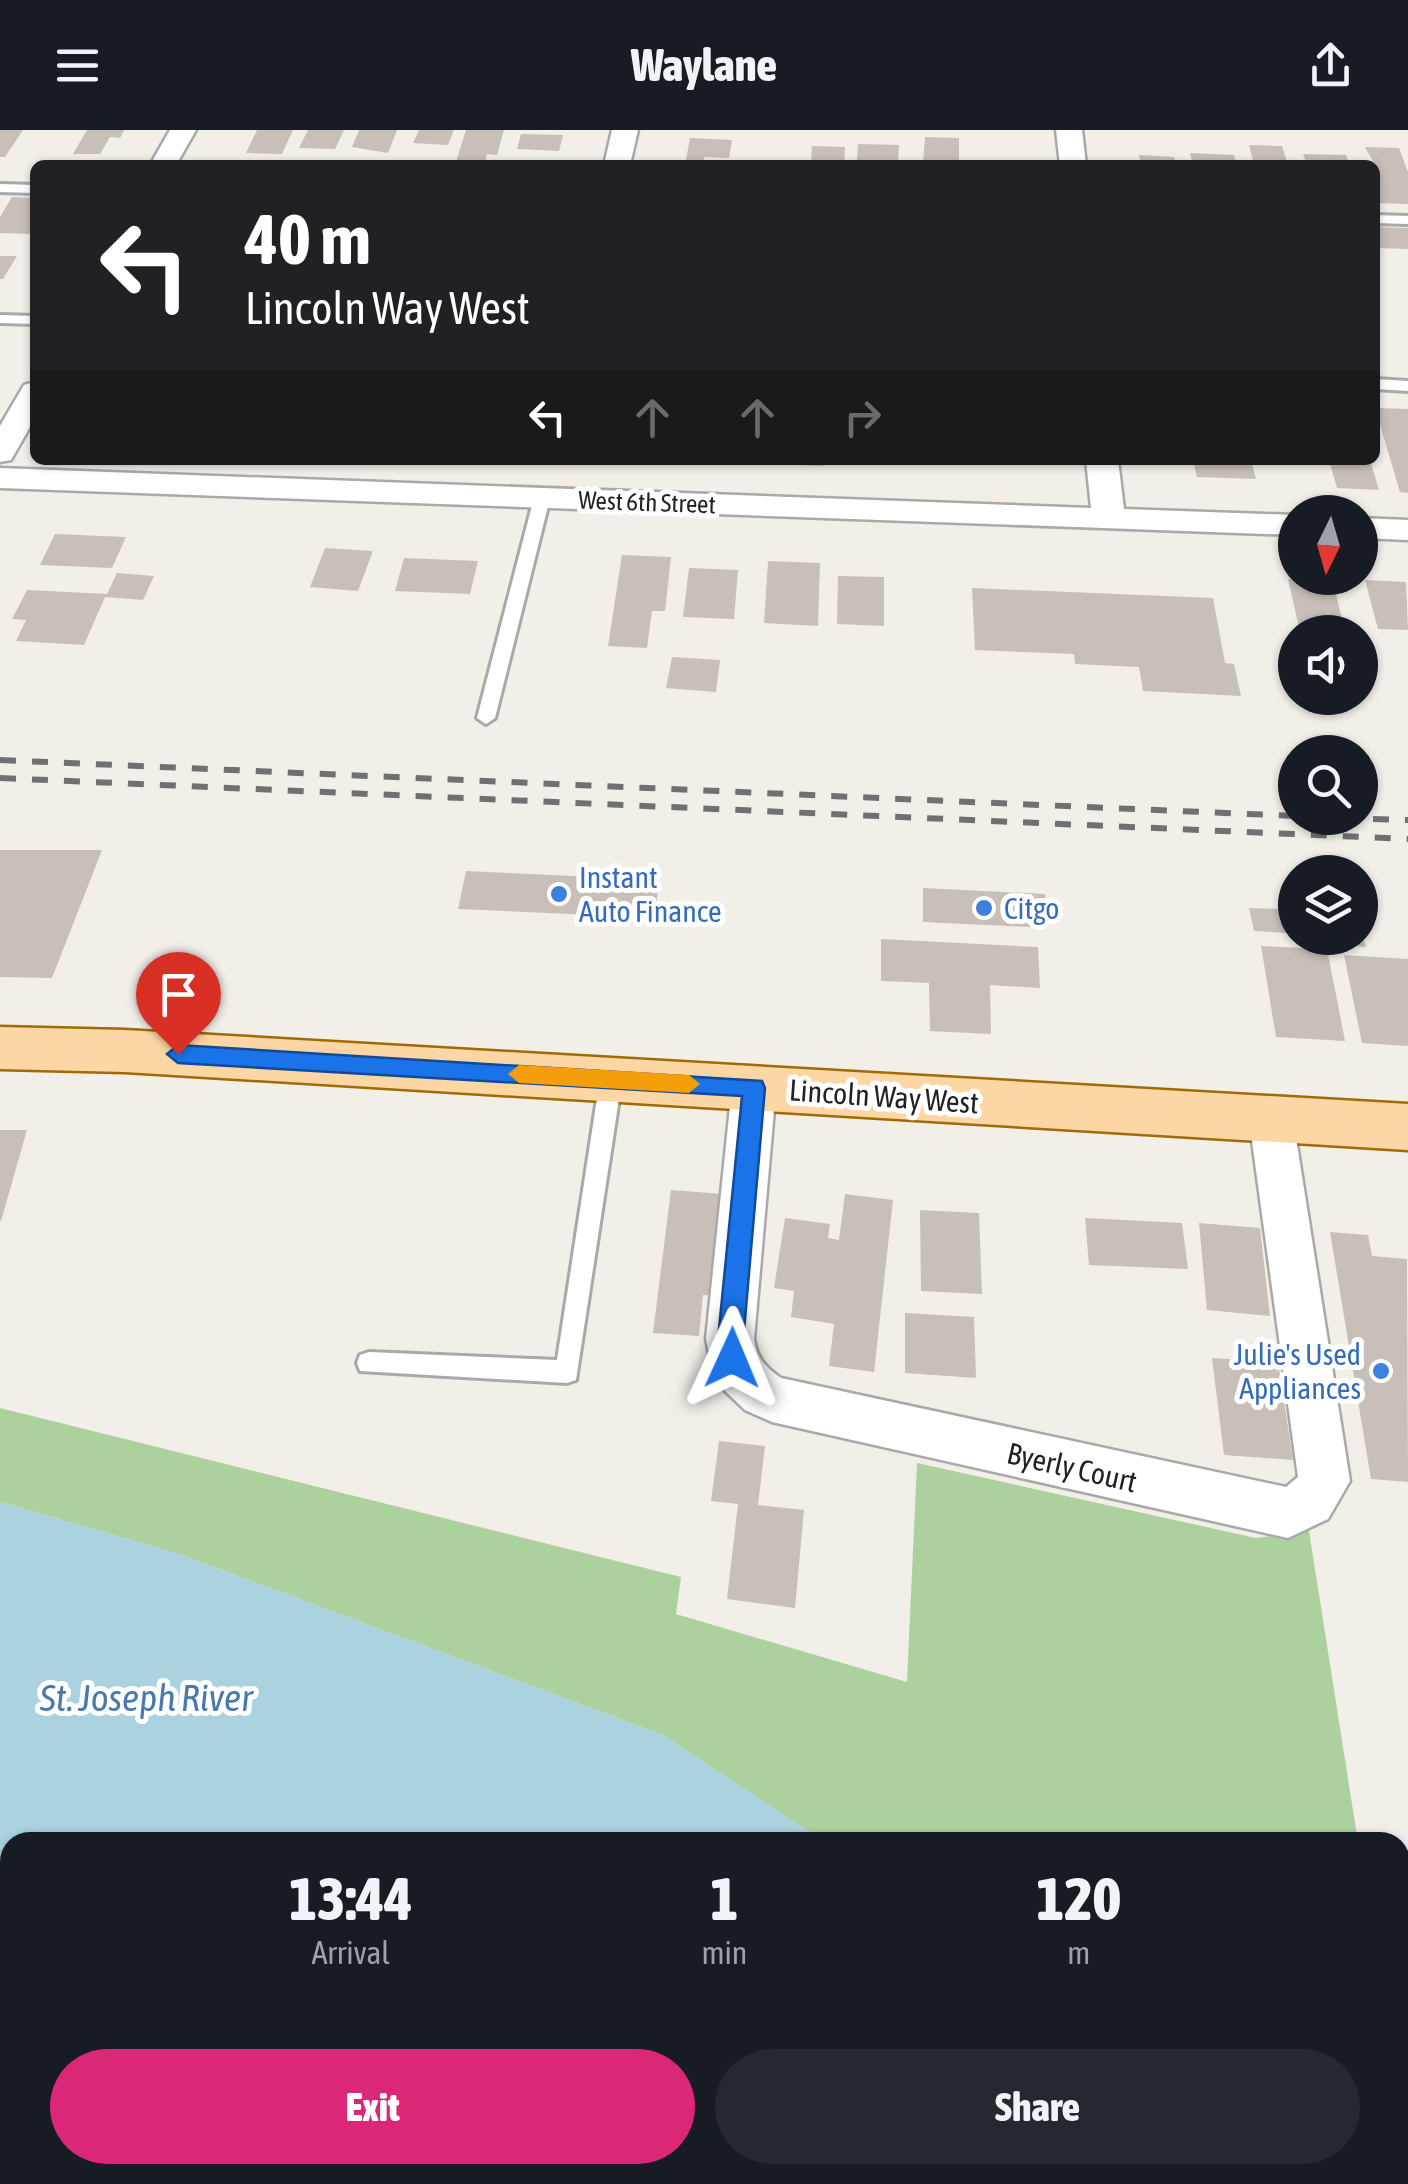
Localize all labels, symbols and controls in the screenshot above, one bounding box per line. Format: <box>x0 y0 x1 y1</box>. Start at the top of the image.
icon: menu <box>50 38 105 93</box>
icon: share <box>1303 38 1358 93</box>
text: Waylane <box>631 39 777 91</box>
text: 40 m <box>245 199 371 279</box>
icon: left <box>80 200 210 330</box>
text: Lincoln Way West <box>245 282 530 334</box>
icon: left <box>520 390 575 445</box>
icon: ahead <box>625 390 680 445</box>
icon: ahead <box>730 390 785 445</box>
icon: right <box>835 390 890 445</box>
street label: West 6th Street <box>578 486 716 518</box>
north arrow <box>1278 495 1378 595</box>
map controls <box>1278 495 1378 955</box>
button: sound <box>1278 615 1378 715</box>
button: search <box>1278 735 1378 835</box>
button: layers <box>1278 855 1378 955</box>
place label: Instant Auto Finance <box>579 860 722 928</box>
marker: Instant Auto Finance <box>548 883 570 905</box>
place label: Citgo <box>1004 891 1059 925</box>
marker: Citgo <box>973 897 995 919</box>
pin <box>136 952 221 1055</box>
icon: arrive <box>151 967 206 1022</box>
street label: Lincoln Way West <box>788 1072 980 1120</box>
position arrow <box>680 1306 784 1410</box>
place label: Julie's Used Appliances <box>1234 1337 1361 1405</box>
marker: Julie's Used Appliances <box>1370 1360 1392 1382</box>
street label: Byerly Court <box>1004 1436 1140 1498</box>
water label: St. Joseph River <box>39 1676 254 1719</box>
text: 13:44 <box>289 1864 412 1933</box>
text: 1 <box>710 1864 739 1933</box>
text: 120 <box>1036 1864 1121 1933</box>
text: Arrival <box>312 1934 390 1971</box>
text: min <box>701 1934 747 1971</box>
text: m <box>1067 1934 1090 1971</box>
button: Exit <box>50 2049 695 2164</box>
button: Share <box>715 2049 1360 2164</box>

